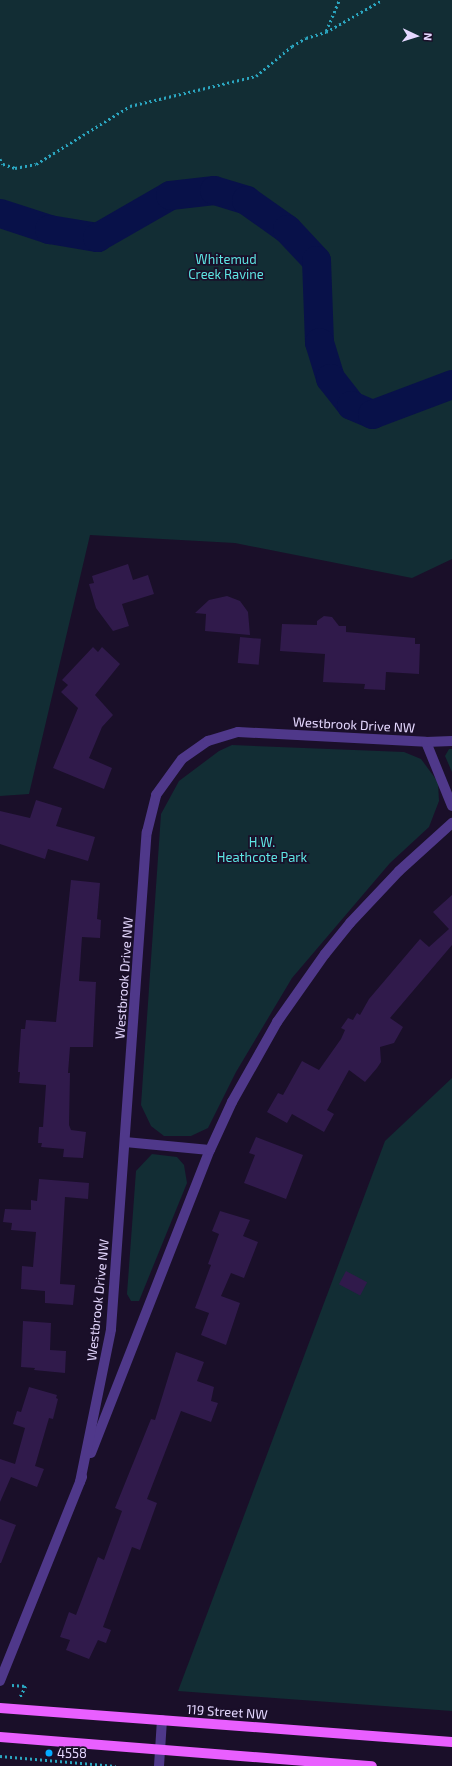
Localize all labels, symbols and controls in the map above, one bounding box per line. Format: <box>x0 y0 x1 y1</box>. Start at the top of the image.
north arrow <box>396 16 436 56</box>
text: N <box>422 32 435 41</box>
park label: Whitemud Creek Ravine <box>188 252 264 283</box>
street label: Westbrook Drive NW <box>292 714 416 736</box>
park label: H.W. Heathcote Park <box>217 835 307 866</box>
street label: Westbrook Drive NW <box>112 916 136 1040</box>
street label: Westbrook Drive NW <box>84 1238 112 1362</box>
street label: 119 Street NW <box>186 1701 268 1723</box>
place label: 4558 <box>57 1745 87 1761</box>
marker: 4558 <box>44 1748 54 1758</box>

